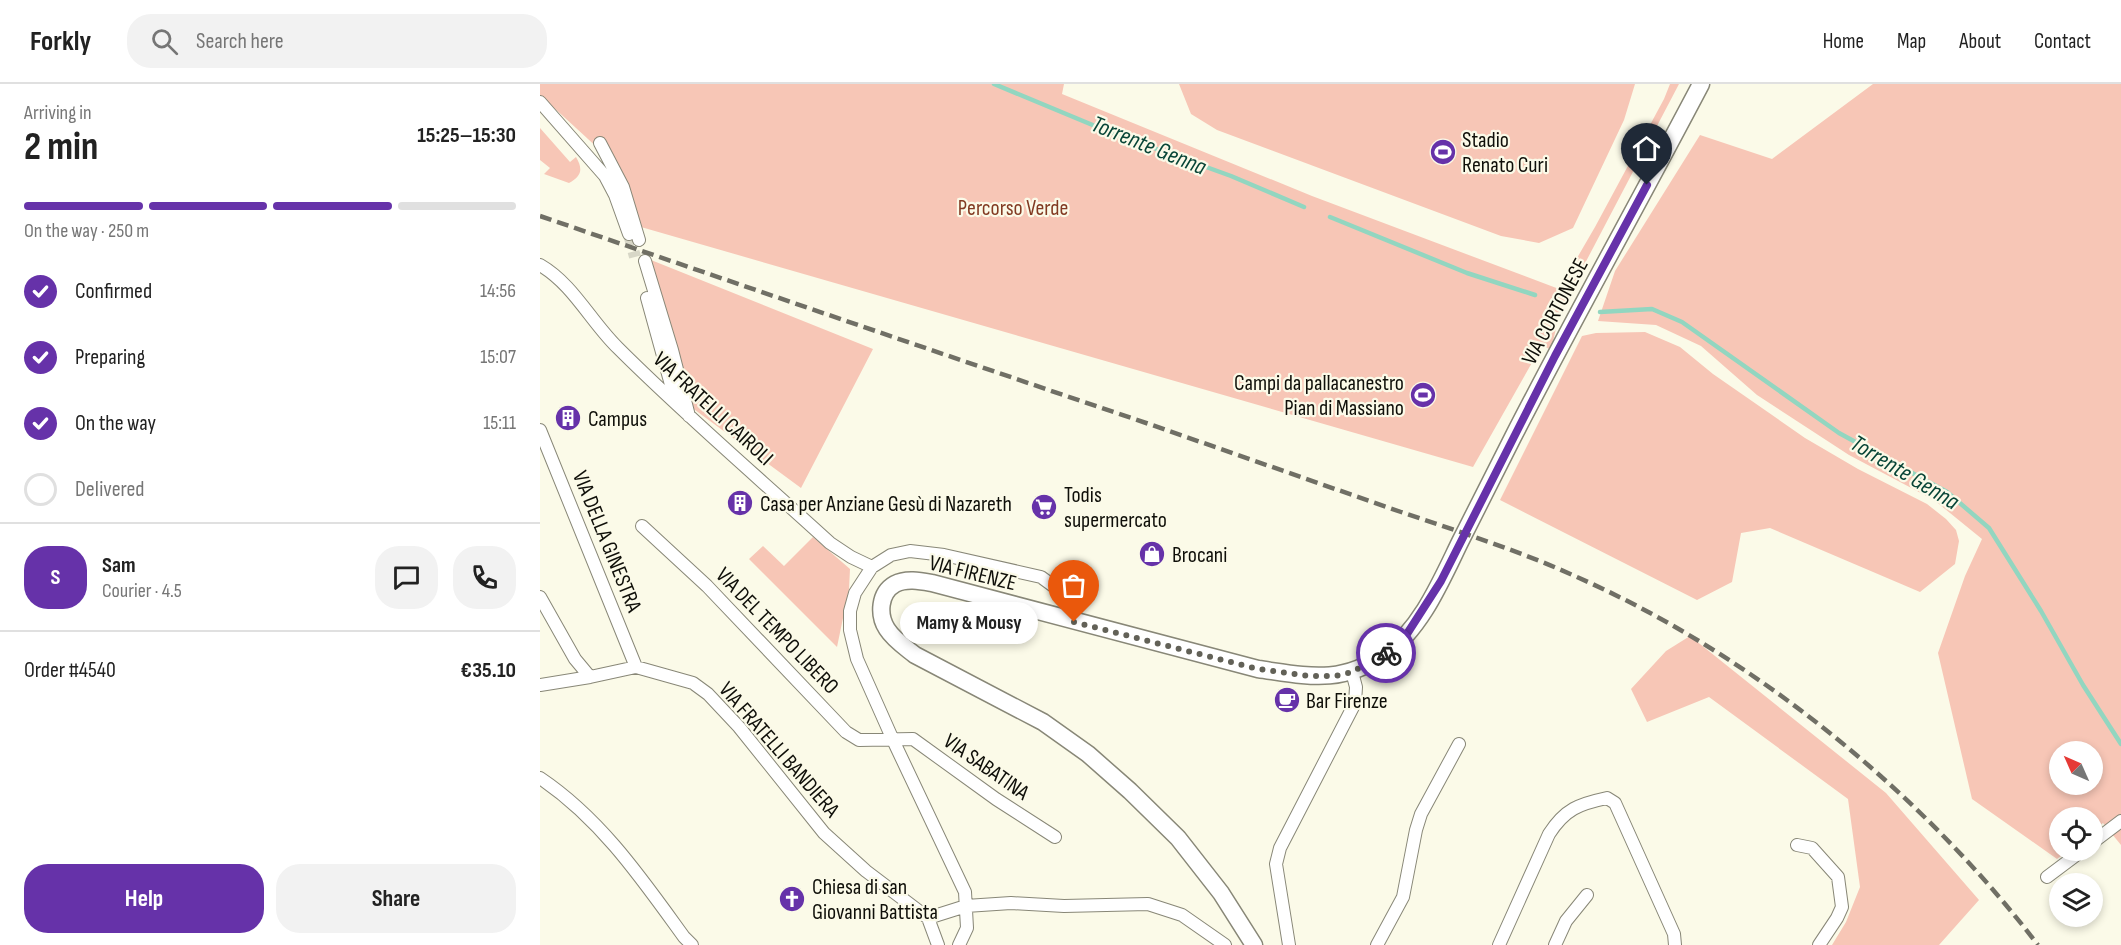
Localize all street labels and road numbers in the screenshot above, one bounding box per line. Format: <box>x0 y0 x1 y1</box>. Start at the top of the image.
street label: VIA CORTONESE <box>1516 254 1595 370</box>
street label: VIA FRATELLI CAIROLI <box>647 346 779 472</box>
street label: VIA DELLA GINESTRA <box>566 467 647 617</box>
street label: VIA FIRENZE <box>926 550 1019 597</box>
street label: VIA DEL TEMPO LIBERO <box>710 562 844 700</box>
street label: VIA FRATELLI BANDIERA <box>713 677 845 824</box>
street label: VIA SABATINA <box>938 728 1035 807</box>

